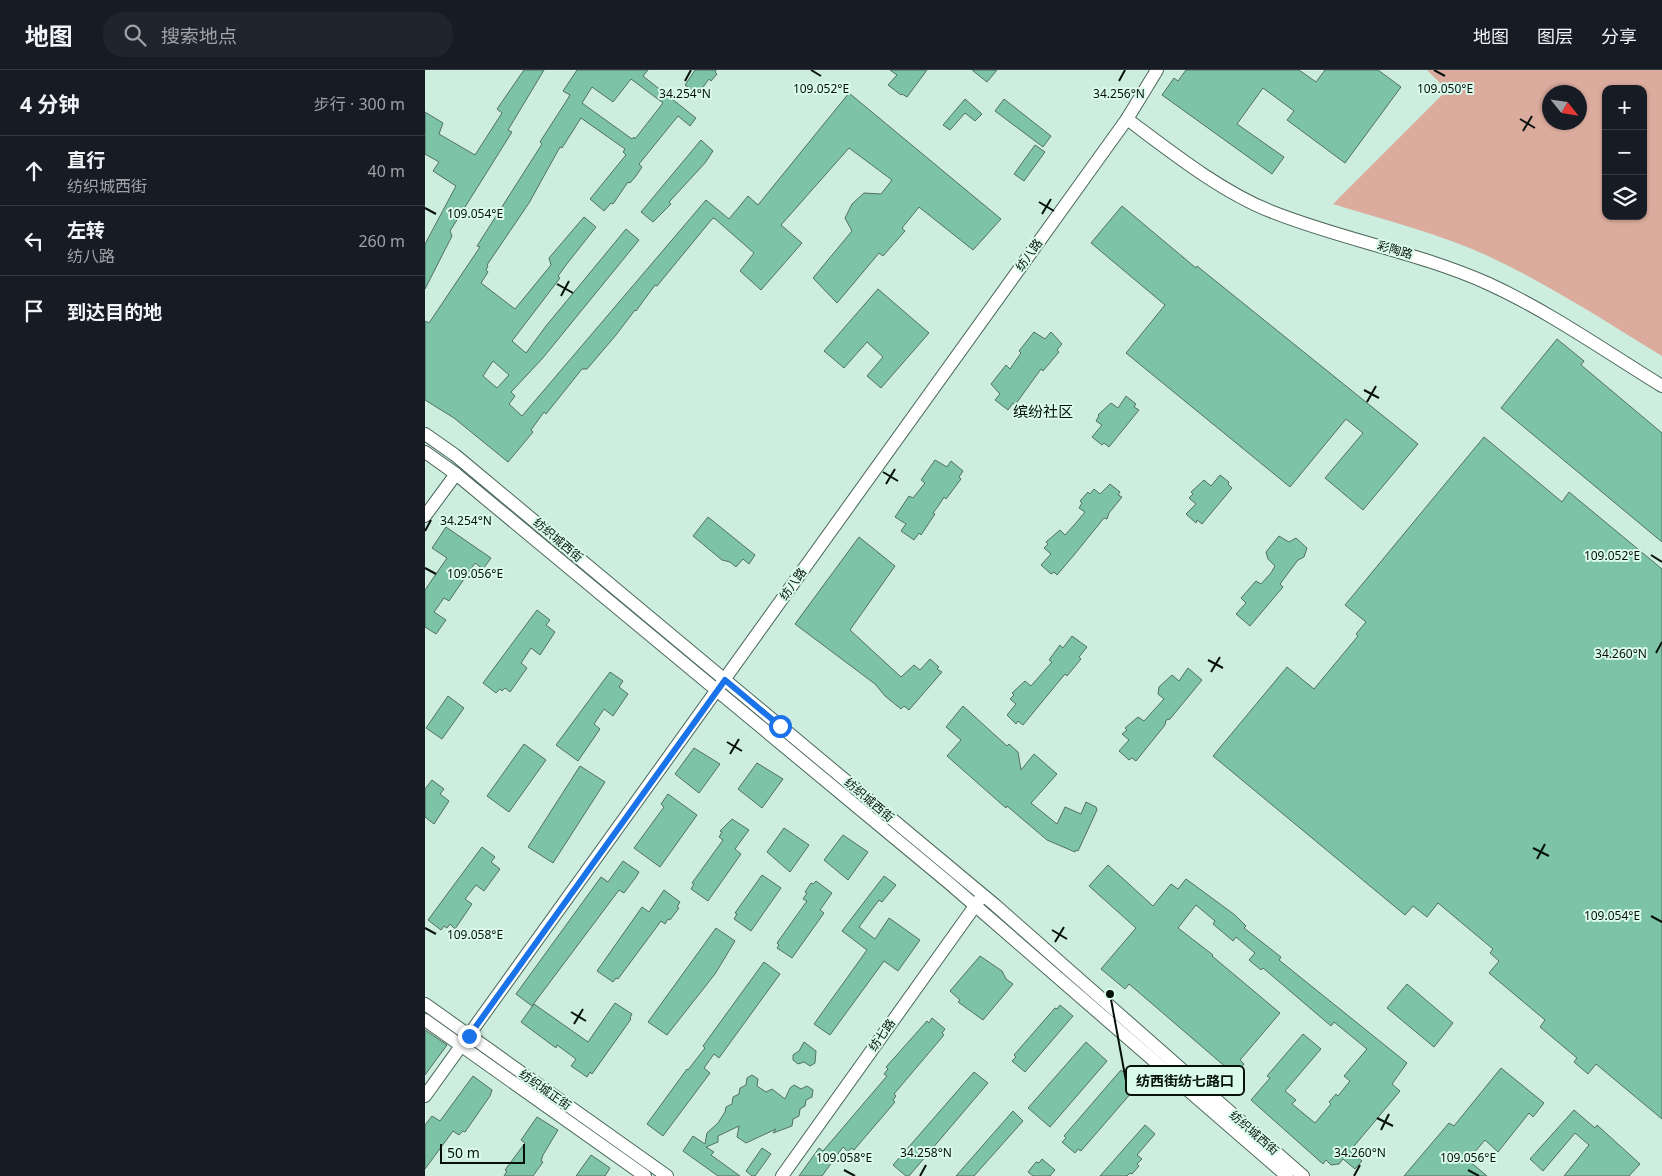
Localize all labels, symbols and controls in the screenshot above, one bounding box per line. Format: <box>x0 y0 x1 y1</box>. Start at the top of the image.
search box <box>103 12 453 57</box>
text: 地图 <box>25 19 73 52</box>
icon: search <box>121 21 149 49</box>
text: 搜索地点 <box>161 23 237 49</box>
text: 地图 <box>1473 24 1509 48</box>
text: 图层 <box>1537 24 1573 48</box>
text: 分享 <box>1601 24 1637 48</box>
text: 109.052°E <box>793 80 849 97</box>
text: 109.050°E <box>1417 80 1473 97</box>
text: 34.254°N <box>659 85 711 102</box>
text: 34.256°N <box>1093 85 1145 102</box>
north arrow <box>1542 85 1587 130</box>
map controls <box>1602 85 1647 220</box>
button: + <box>1602 85 1647 130</box>
text: 4 分钟 <box>20 90 79 118</box>
text: 步行 · 300 m <box>314 93 405 115</box>
button: − <box>1602 130 1647 175</box>
text: 直行 <box>67 147 105 173</box>
icon: ahead <box>20 157 48 185</box>
text: 40 m <box>368 160 405 182</box>
text: 纺织城西街 <box>67 175 147 197</box>
button: layers <box>1602 175 1647 220</box>
text: 109.054°E <box>447 205 503 222</box>
text: 左转 <box>67 217 105 243</box>
icon: left <box>20 227 48 255</box>
text: 260 m <box>358 230 405 252</box>
street label: 纺八路 <box>1011 235 1046 274</box>
street label: 彩陶路 <box>1375 236 1415 263</box>
text: 纺八路 <box>67 245 115 267</box>
icon: arrive <box>20 297 48 325</box>
text: 到达目的地 <box>67 299 162 325</box>
district label: 缤纷社区 <box>1013 401 1073 421</box>
text: 34.254°N <box>440 512 492 529</box>
street label: 纺织城西街 <box>530 514 587 565</box>
text: 109.052°E <box>1584 547 1640 564</box>
street label: 纺八路 <box>775 564 810 603</box>
text: 109.056°E <box>447 565 503 582</box>
text: 34.260°N <box>1595 645 1647 662</box>
route start <box>769 715 792 738</box>
street label: 纺织城西街 <box>841 774 898 825</box>
text: 109.054°E <box>1584 907 1640 924</box>
text: 109.058°E <box>447 926 503 943</box>
street label: 纺七路 <box>864 1015 899 1054</box>
route end <box>458 1025 481 1048</box>
street label: 纺织城正街 <box>516 1065 575 1114</box>
callout: 纺西街纺七路口 <box>1126 1066 1244 1095</box>
text: 纺西街纺七路口 <box>1136 1071 1234 1090</box>
street label: 纺织城西街 <box>1226 1107 1283 1159</box>
scale bar <box>440 1141 525 1164</box>
text: 50 m <box>447 1143 480 1162</box>
text: 34.258°N <box>900 1144 952 1161</box>
text: 34.260°N <box>1334 1144 1386 1161</box>
text: 109.058°E <box>816 1149 872 1166</box>
text: 109.056°E <box>1440 1149 1496 1166</box>

